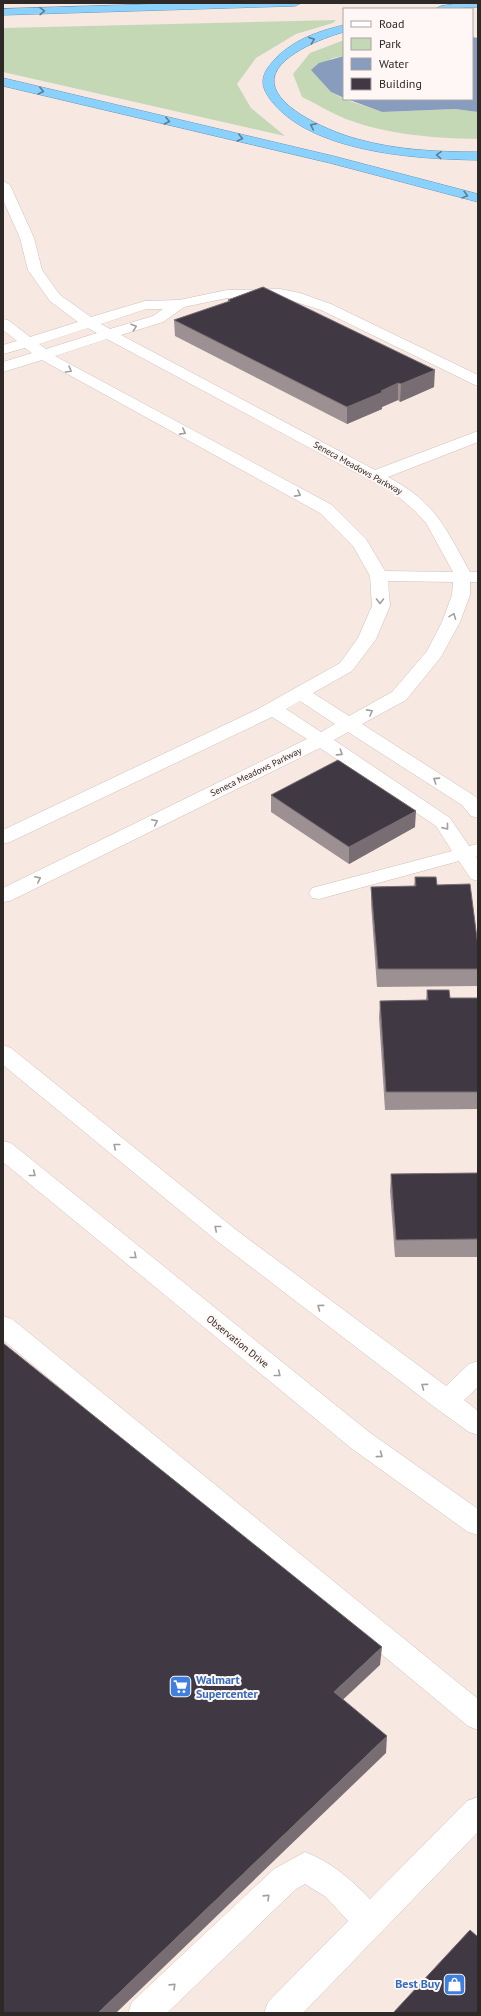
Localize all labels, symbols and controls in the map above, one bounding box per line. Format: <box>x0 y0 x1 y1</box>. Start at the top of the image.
one-way arrow <box>39 7 45 16</box>
legend <box>343 8 473 100</box>
text: Road <box>379 16 404 31</box>
one-way arrow <box>309 36 316 44</box>
text: Park <box>379 36 401 51</box>
text: Water <box>379 56 409 71</box>
text: Building <box>379 76 422 91</box>
one-way arrow <box>38 87 44 95</box>
one-way arrow <box>164 117 171 125</box>
one-way arrow <box>310 123 317 131</box>
one-way arrow <box>237 134 243 142</box>
one-way arrow <box>436 151 442 159</box>
one-way arrow <box>462 190 469 198</box>
one-way arrow <box>130 323 137 332</box>
one-way arrow <box>65 366 72 373</box>
one-way arrow <box>179 427 186 435</box>
street label: Seneca Meadows Parkway <box>312 439 405 497</box>
one-way arrow <box>294 489 301 496</box>
one-way arrow <box>376 598 384 604</box>
one-way arrow <box>448 613 456 620</box>
one-way arrow <box>366 710 374 717</box>
street label: Seneca Meadows Parkway <box>208 744 304 798</box>
one-way arrow <box>336 748 343 755</box>
one-way arrow <box>433 777 440 785</box>
one-way arrow <box>151 819 158 827</box>
one-way arrow <box>442 822 449 829</box>
one-way arrow <box>34 876 41 884</box>
one-way arrow <box>114 1143 121 1150</box>
one-way arrow <box>29 1169 36 1176</box>
one-way arrow <box>214 1226 222 1233</box>
one-way arrow <box>129 1251 137 1258</box>
one-way arrow <box>318 1305 325 1312</box>
street label: Observation Drive <box>204 1312 272 1371</box>
one-way arrow <box>273 1369 281 1376</box>
one-way arrow <box>421 1383 428 1390</box>
one-way arrow <box>375 1450 382 1457</box>
place label: Walmart Supercenter <box>196 1672 258 1701</box>
supermarket icon: Walmart Supercenter <box>167 1674 193 1700</box>
one-way arrow <box>262 1894 270 1901</box>
shop icon: Best Buy <box>442 1971 468 1997</box>
place label: Best Buy <box>395 1976 440 1991</box>
one-way arrow <box>168 1984 175 1991</box>

